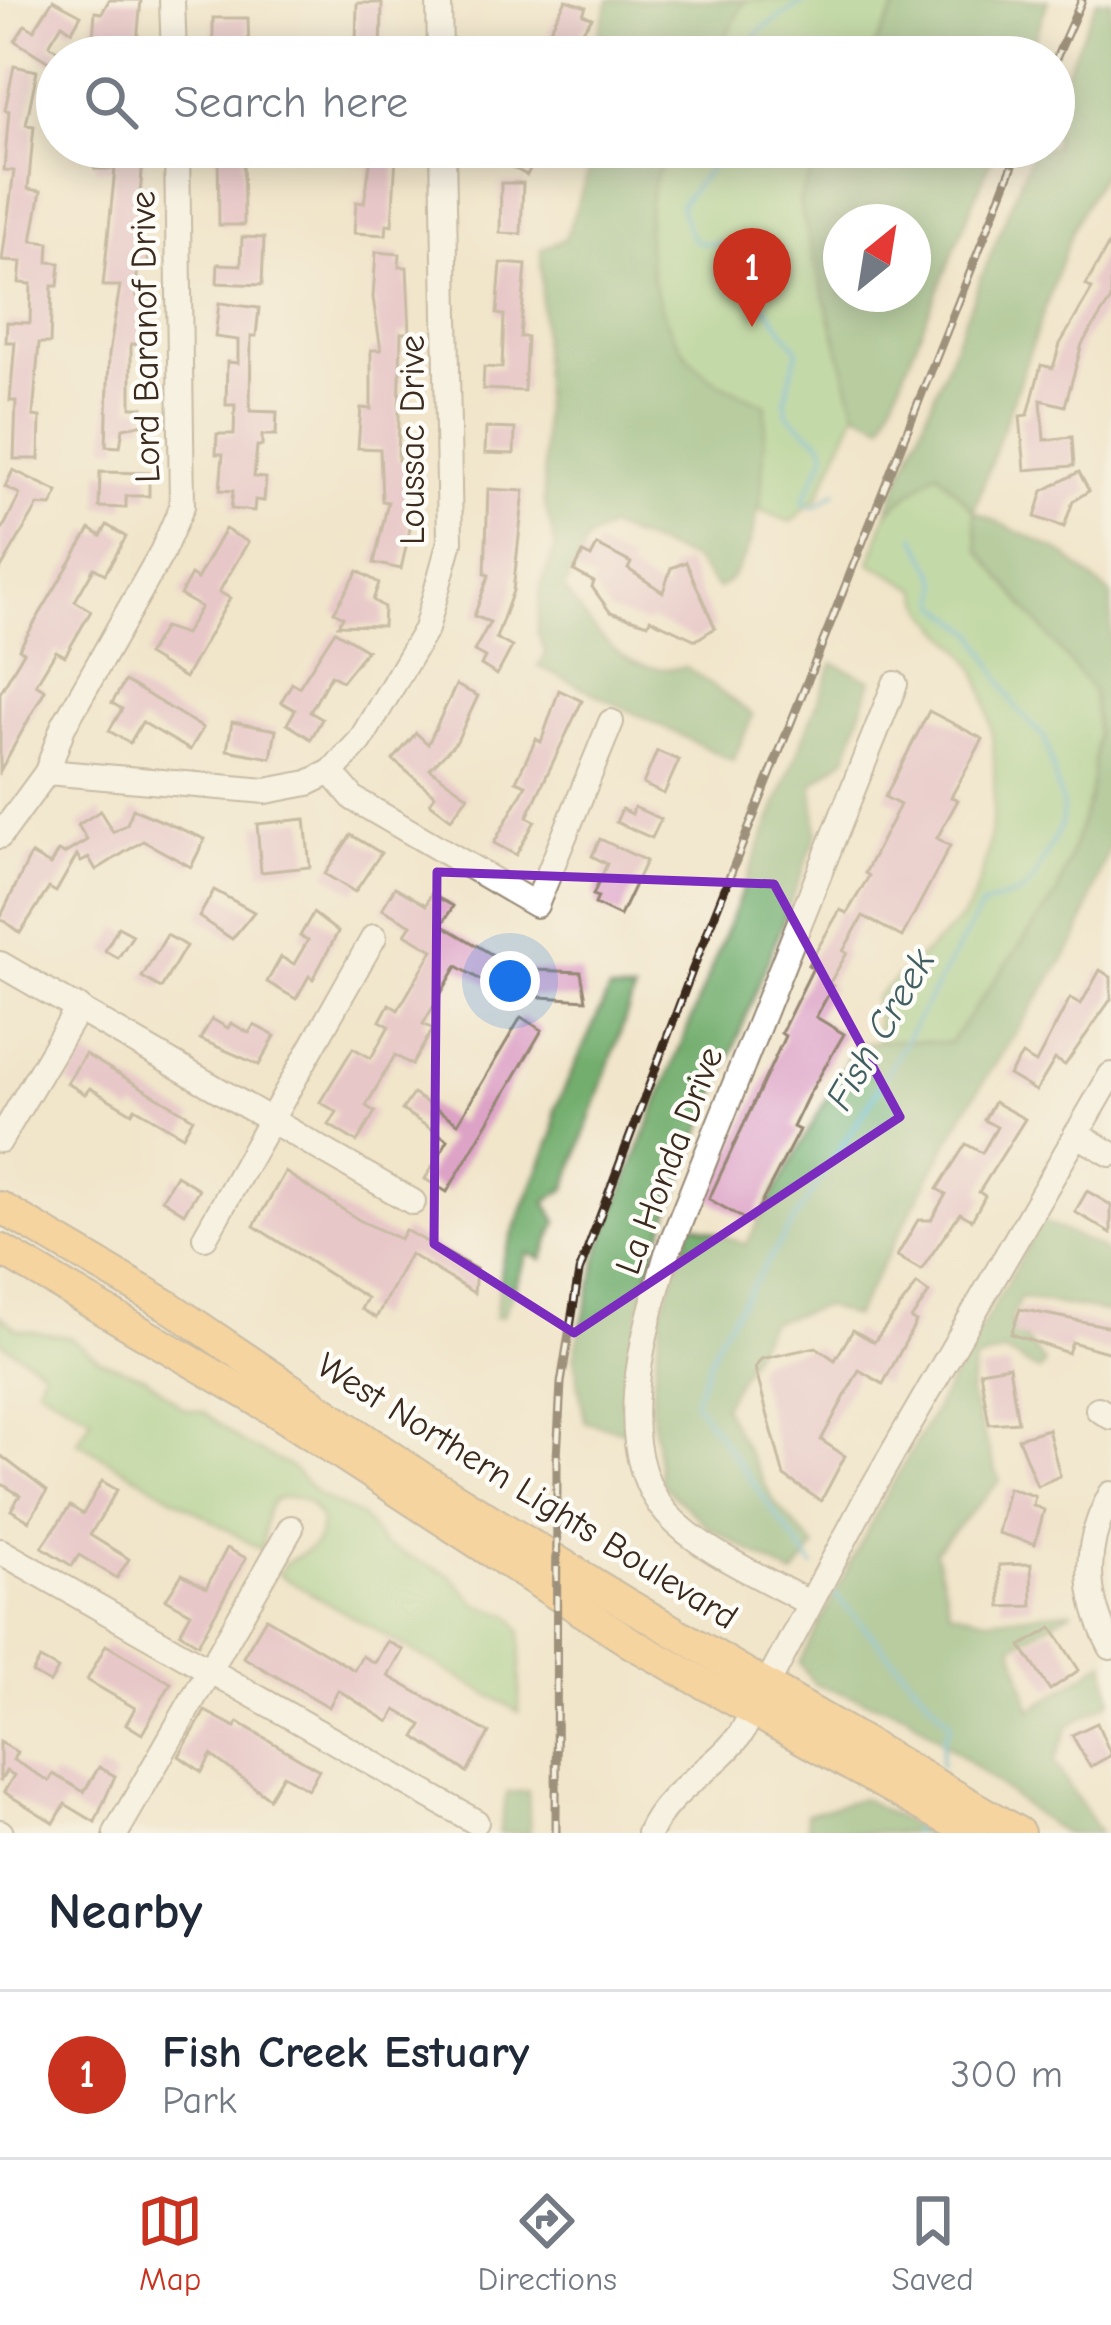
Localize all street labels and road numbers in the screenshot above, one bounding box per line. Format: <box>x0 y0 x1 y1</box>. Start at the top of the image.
street label: Lord Baranof Drive <box>122 191 169 483</box>
street label: Loussac Drive <box>392 335 433 545</box>
street label: La Honda Drive <box>607 1041 732 1280</box>
street label: West Northern Lights Boulevard <box>310 1345 745 1638</box>

